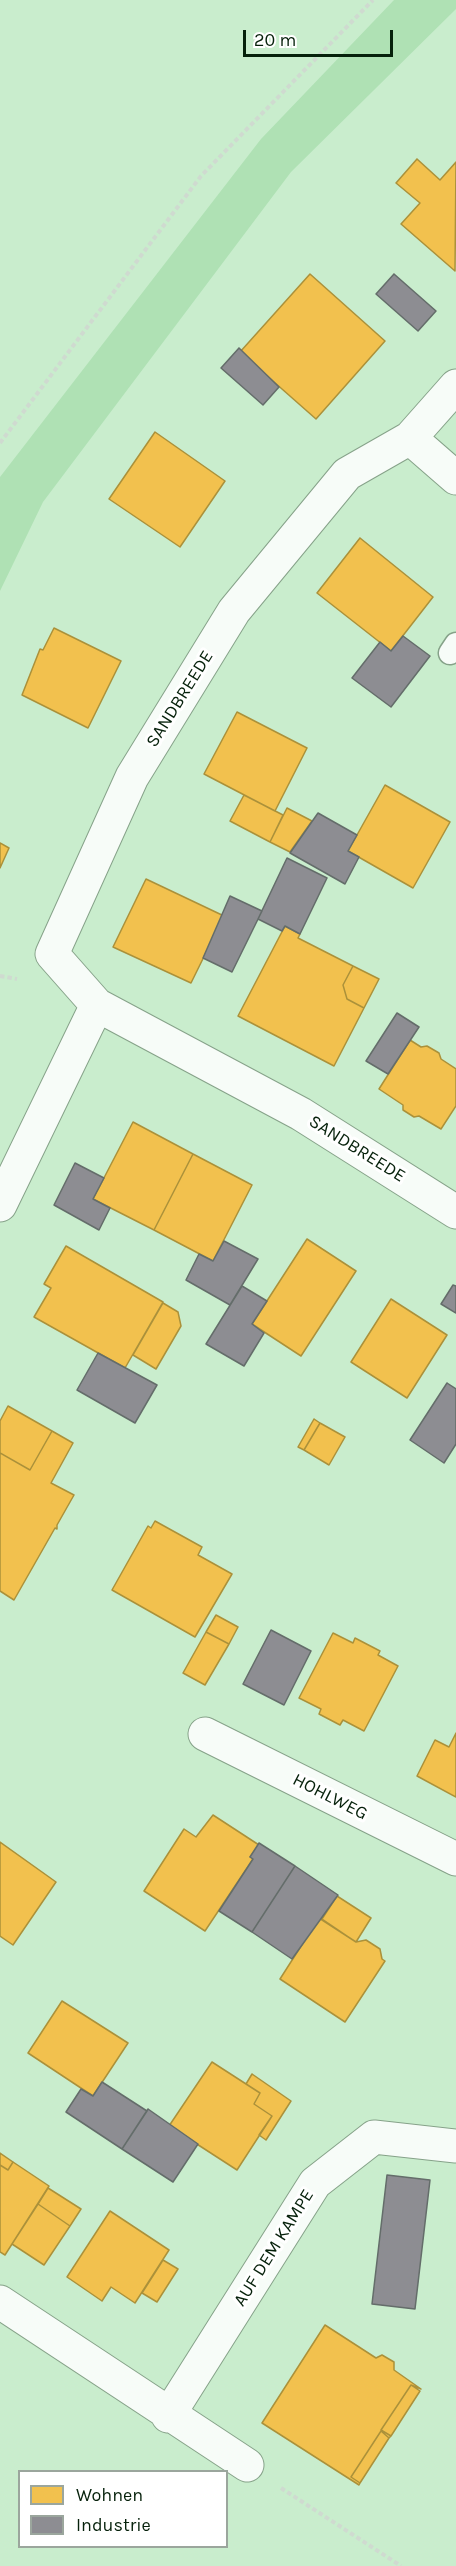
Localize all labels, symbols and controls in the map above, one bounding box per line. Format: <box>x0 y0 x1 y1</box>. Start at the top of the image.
scale bar <box>246 18 396 56</box>
text: 20 m <box>254 29 296 51</box>
street label: SANDBREEDE <box>142 647 218 751</box>
street label: SANDBREEDE <box>305 1111 409 1187</box>
street label: HOHLWEG <box>289 1769 371 1825</box>
street label: AUF DEM KAMPE <box>229 2185 319 2311</box>
legend <box>18 2470 228 2548</box>
text: Wohnen <box>76 2484 143 2506</box>
text: Industrie <box>76 2514 151 2536</box>

